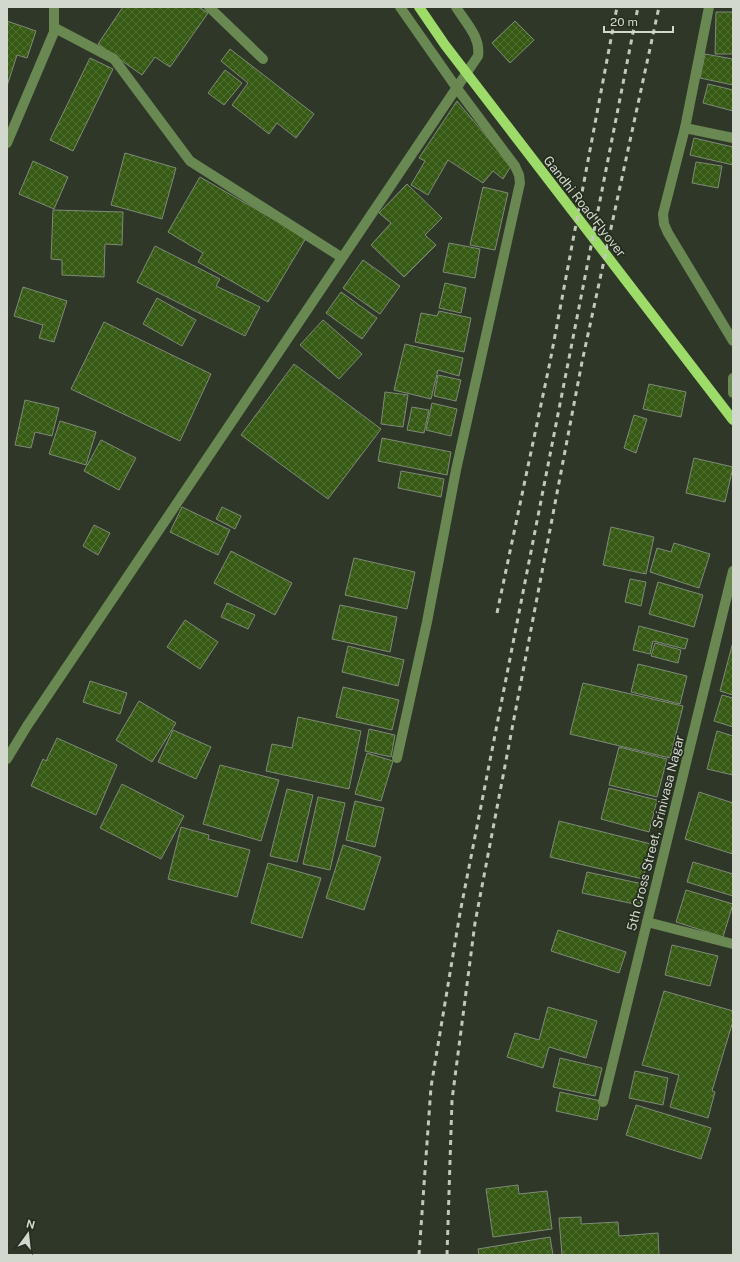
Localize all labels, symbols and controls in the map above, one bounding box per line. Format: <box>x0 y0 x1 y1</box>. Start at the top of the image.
scale bar <box>604 8 673 34</box>
text: 20 m <box>610 15 638 29</box>
street label: Gandhi Road Flyover <box>540 153 629 260</box>
street label: 5th Cross Street, Srinivasa Nagar <box>624 734 687 933</box>
north arrow <box>8 1214 48 1254</box>
text: N <box>25 1217 36 1231</box>

